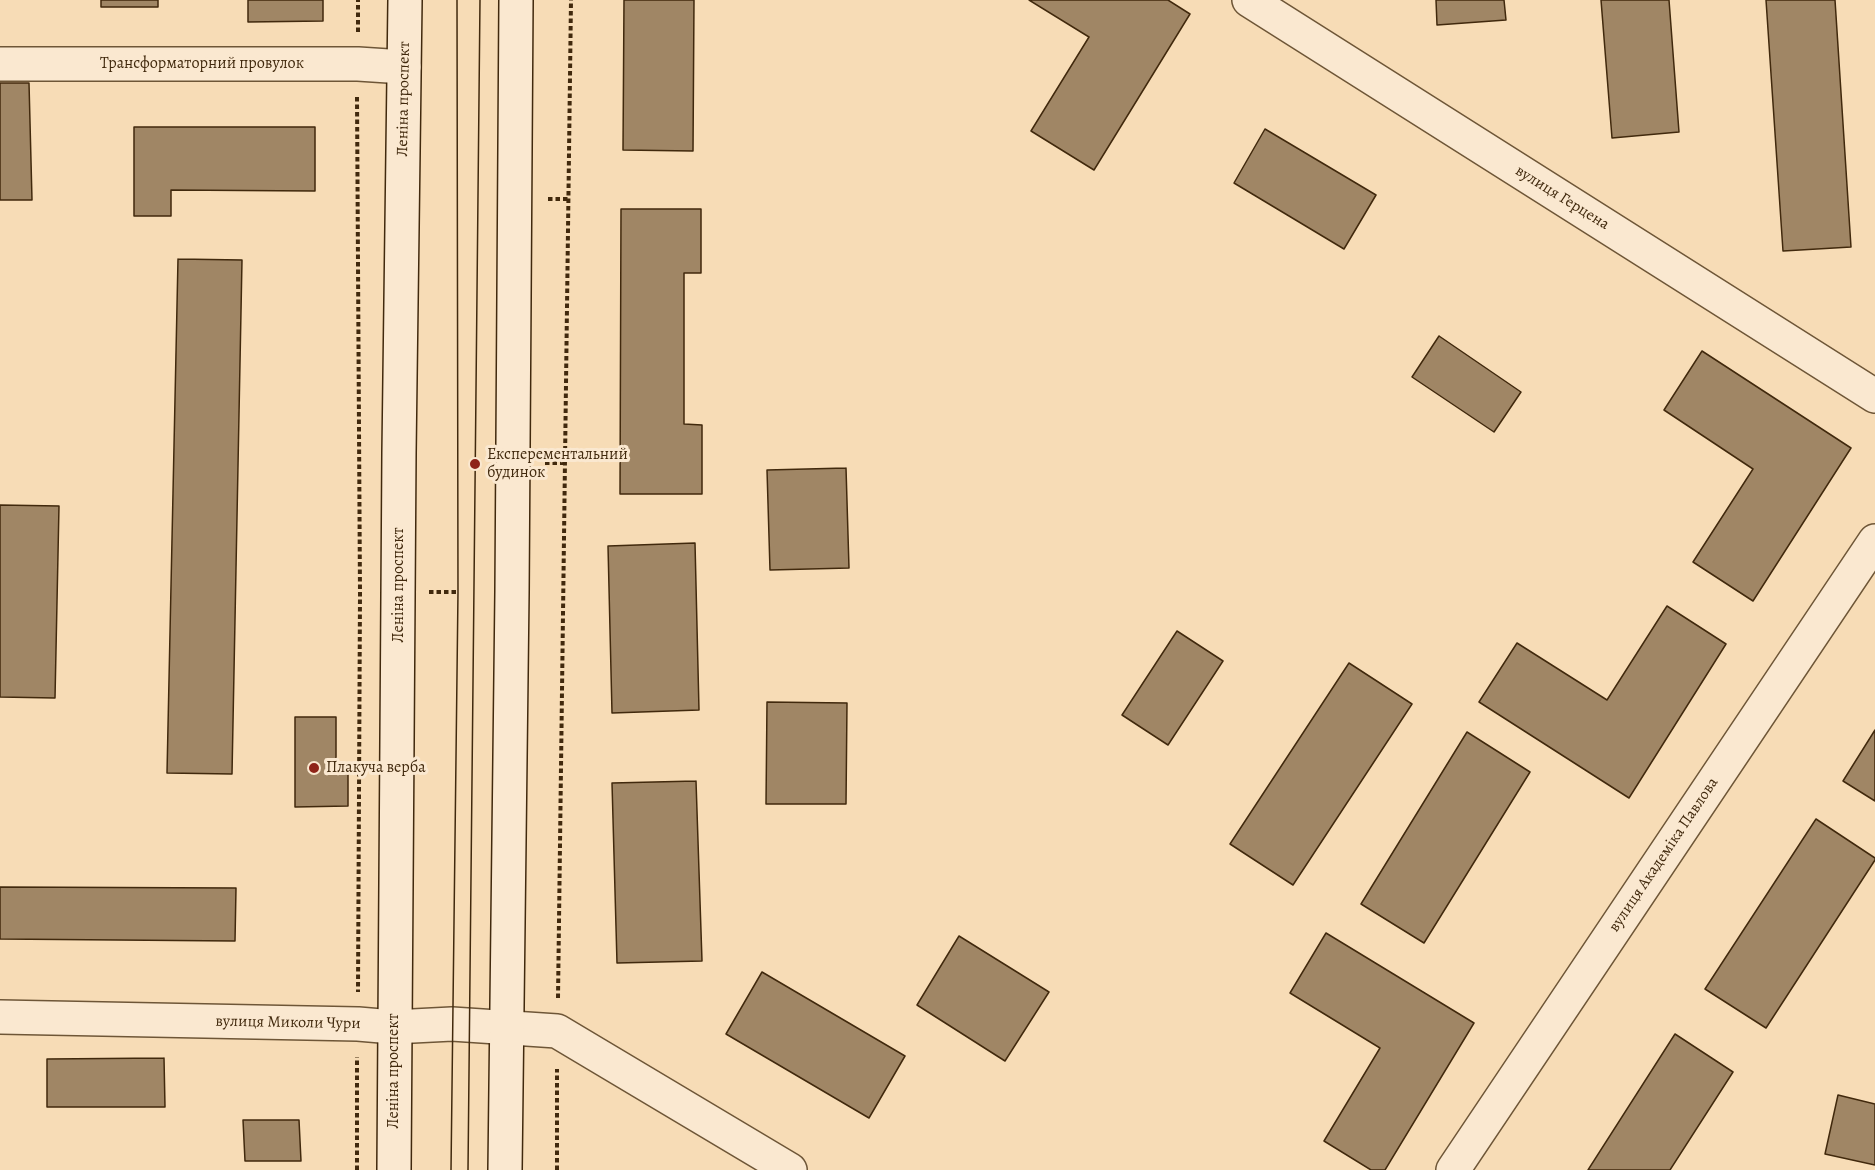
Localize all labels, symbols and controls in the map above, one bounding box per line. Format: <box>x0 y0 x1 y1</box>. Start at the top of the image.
street label: Леніна проспект <box>393 41 415 157</box>
street label: Трансформаторний провулок <box>100 54 304 74</box>
street label: вулиця Герцена <box>1511 161 1613 235</box>
place label: Експерементальний будинок <box>487 445 628 483</box>
marker: Експерементальний будинок <box>468 457 482 471</box>
street label: Леніна проспект <box>389 527 409 643</box>
place label: Плакуча верба <box>326 758 426 778</box>
marker: Плакуча верба <box>307 761 321 775</box>
street label: вулиця Академіка Павлова <box>1605 774 1723 936</box>
street label: вулиця Миколи Чури <box>215 1012 361 1034</box>
street label: Леніна проспект <box>384 1013 404 1129</box>

